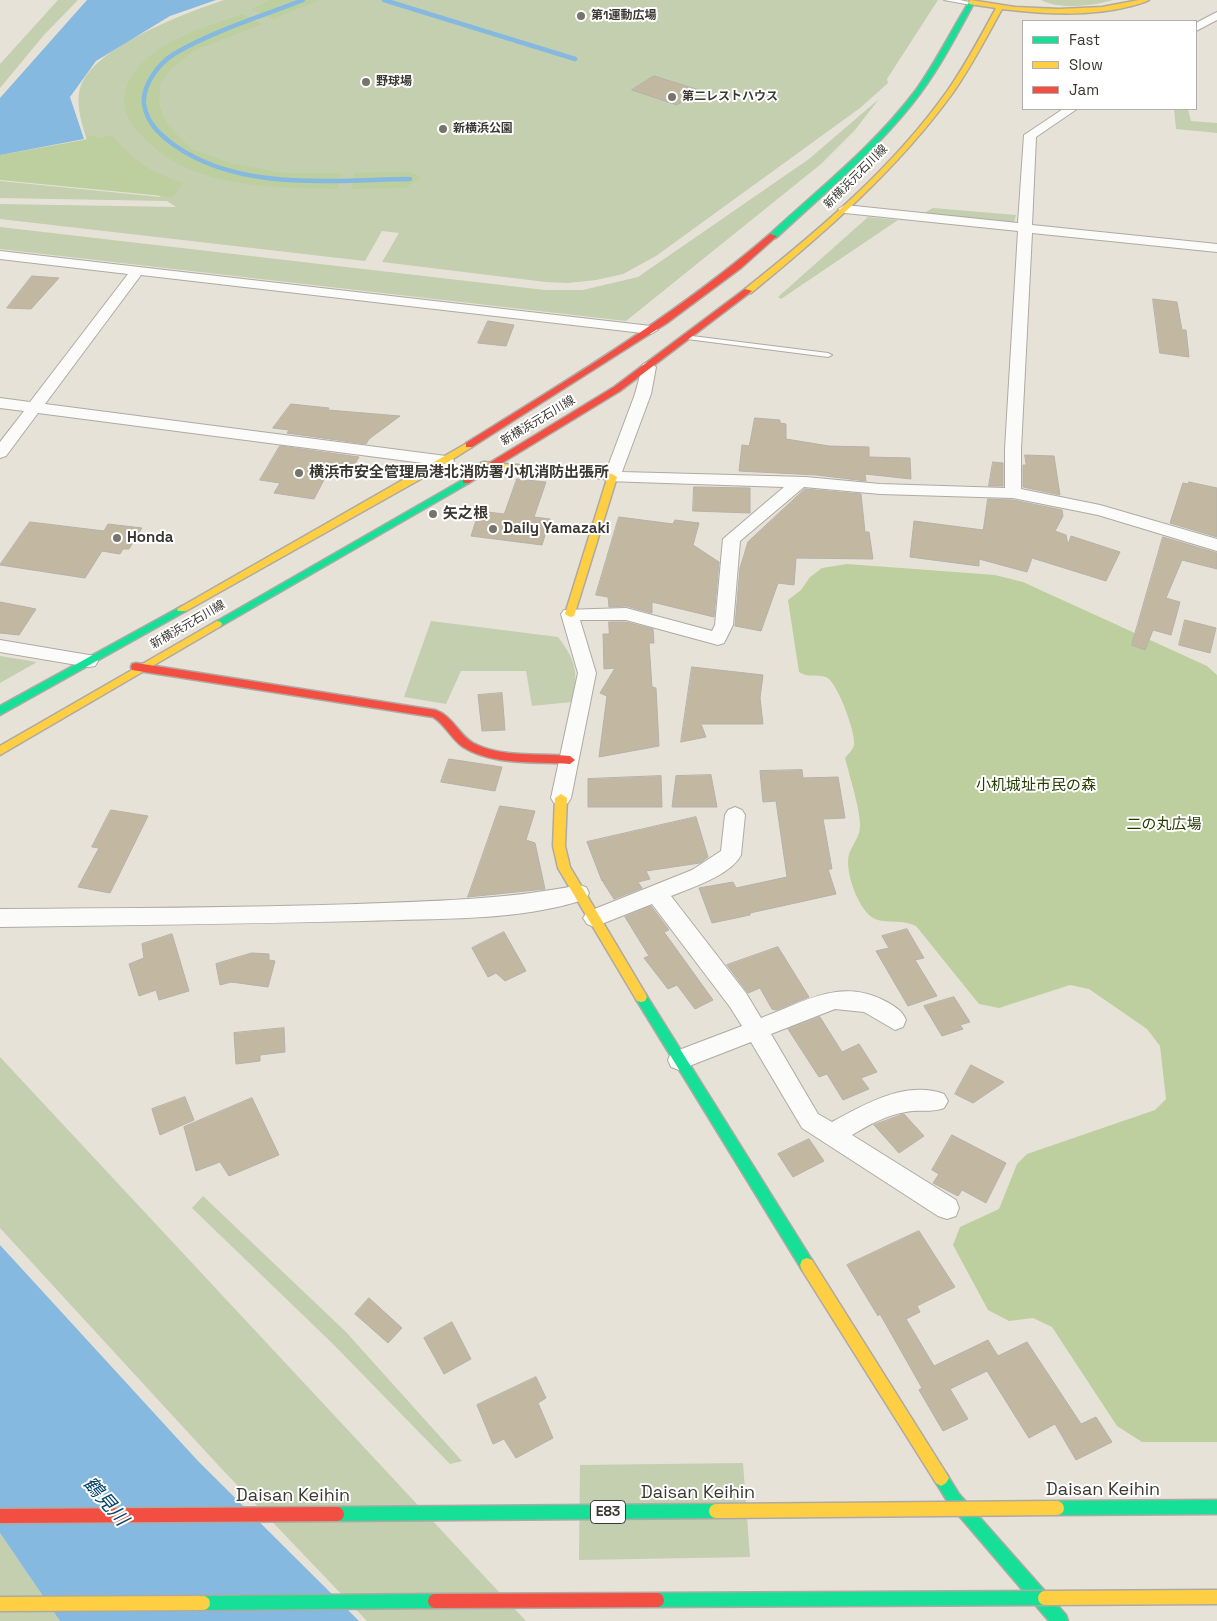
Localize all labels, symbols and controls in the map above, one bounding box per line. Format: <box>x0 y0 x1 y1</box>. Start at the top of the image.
place label: 第1運動広場 <box>591 9 656 23</box>
marker: 第1運動広場 <box>575 10 587 22</box>
legend <box>1022 20 1197 110</box>
text: Fast <box>1069 30 1100 49</box>
text: Slow <box>1069 55 1103 74</box>
place label: 野球場 <box>376 75 412 89</box>
marker: 野球場 <box>360 76 372 88</box>
text: Jam <box>1069 80 1099 99</box>
place label: 第二レストハウス <box>682 90 778 104</box>
marker: 第二レストハウス <box>666 91 678 103</box>
place label: 新横浜公園 <box>453 122 513 136</box>
marker: 新横浜公園 <box>437 123 449 135</box>
street label: 新横浜元石川線 <box>821 142 891 212</box>
street label: 新横浜元石川線 <box>498 393 578 449</box>
place label: 横浜市安全管理局港北消防署小机消防出張所 <box>309 464 609 482</box>
marker: 横浜市安全管理局港北消防署小机消防出張所 <box>293 467 305 479</box>
place label: 矢之根 <box>443 505 488 523</box>
marker: 矢之根 <box>427 508 439 520</box>
place label: Daily Yamazaki <box>503 520 610 538</box>
marker: Daily Yamazaki <box>487 523 499 535</box>
place label: Honda <box>127 529 173 547</box>
marker: Honda <box>111 532 123 544</box>
street label: 新横浜元石川線 <box>148 598 228 652</box>
park label: 小机城址市民の森 <box>976 777 1096 795</box>
park label: 二の丸広場 <box>1127 816 1201 834</box>
water label: 鶴見川 <box>78 1473 132 1531</box>
street label: Daisan Keihin <box>1046 1479 1160 1501</box>
street label: Daisan Keihin <box>641 1482 755 1504</box>
street label: Daisan Keihin <box>236 1485 350 1507</box>
road number: E83 <box>590 1500 626 1524</box>

